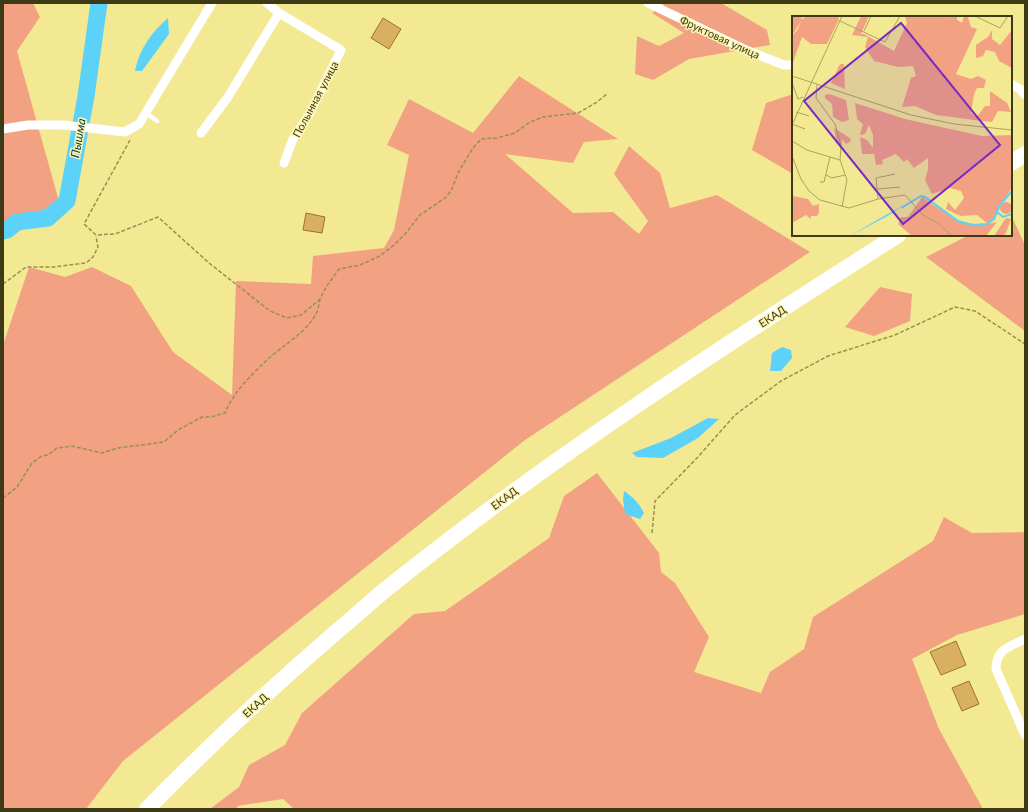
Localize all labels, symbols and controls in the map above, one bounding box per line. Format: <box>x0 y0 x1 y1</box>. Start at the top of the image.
street label: Фруктовая улица <box>678 13 762 61</box>
inset map <box>792 16 1012 236</box>
street label: Полынная улица <box>289 59 341 139</box>
water label: Пышма <box>67 117 89 159</box>
street label: ЕКАД <box>756 302 788 330</box>
street label: ЕКАД <box>488 484 520 512</box>
street label: ЕКАД <box>240 690 271 720</box>

